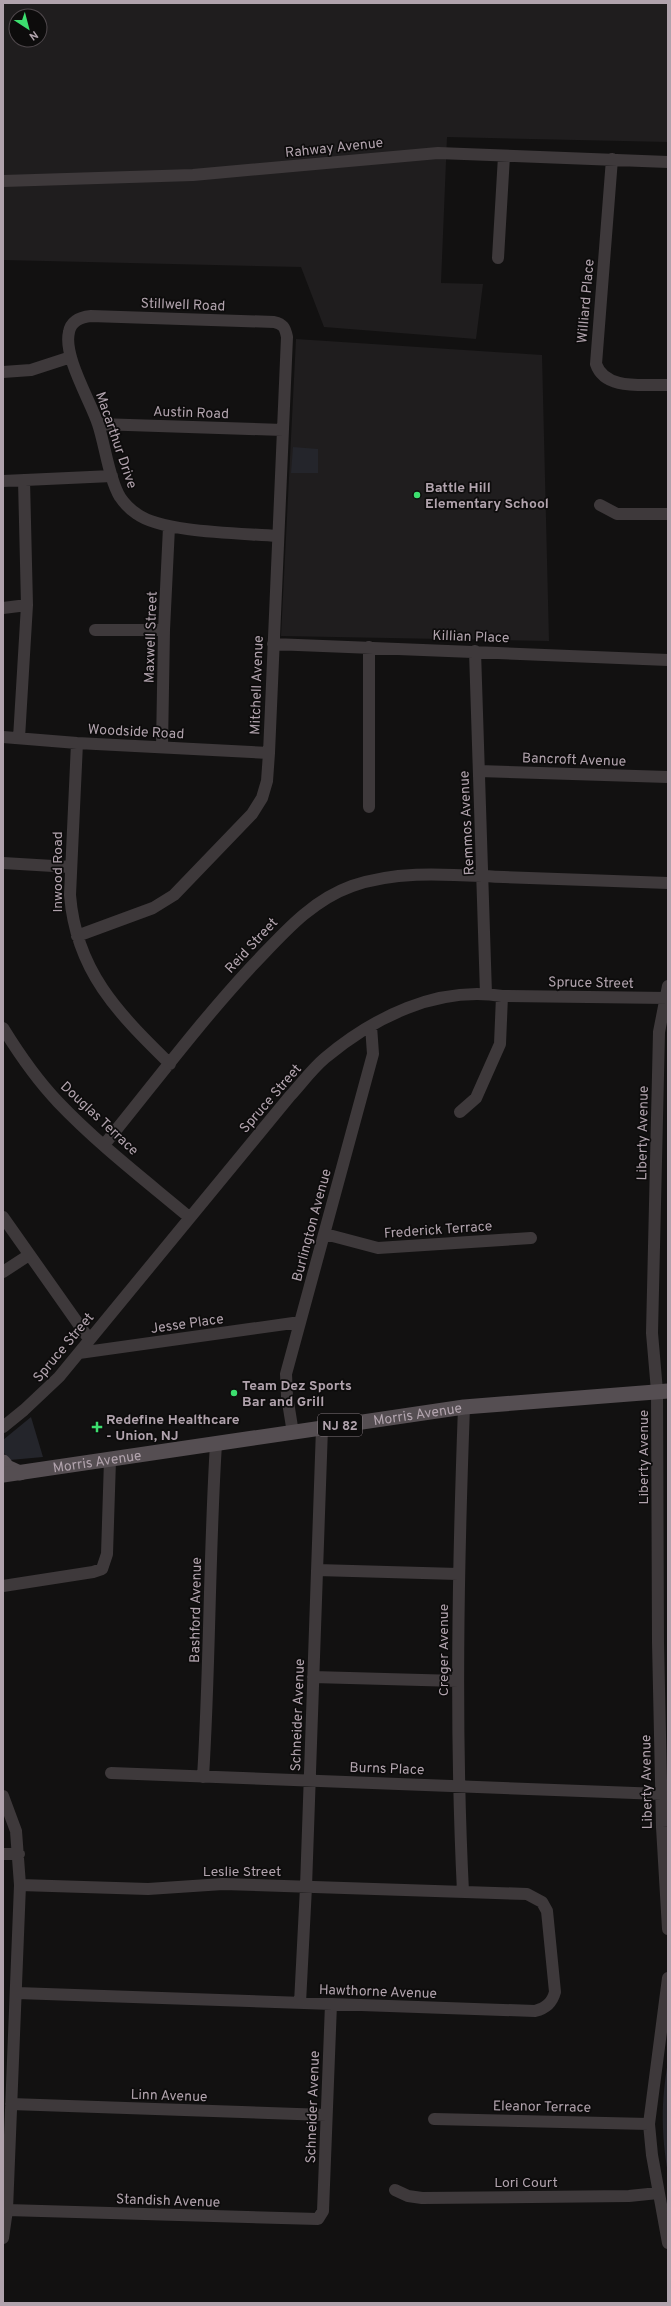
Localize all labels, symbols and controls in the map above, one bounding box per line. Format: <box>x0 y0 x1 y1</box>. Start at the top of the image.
north arrow <box>8 8 48 48</box>
text: N <box>26 27 41 43</box>
street label: Rahway Avenue <box>284 135 384 162</box>
street label: Williard Place <box>574 258 599 344</box>
street label: Stillwell Road <box>140 296 226 315</box>
street label: Macarthur Drive <box>91 390 140 491</box>
street label: Austin Road <box>153 404 229 423</box>
place label: Battle Hill Elementary School <box>425 480 549 513</box>
marker: Battle Hill Elementary School <box>412 490 422 500</box>
street label: Maxwell Street <box>141 591 162 683</box>
street label: Killian Place <box>432 628 510 647</box>
street label: Mitchell Avenue <box>247 635 268 735</box>
street label: Woodside Road <box>87 721 185 744</box>
street label: Bancroft Avenue <box>522 750 626 771</box>
street label: Remmos Avenue <box>456 770 479 876</box>
street label: Inwood Road <box>50 831 67 913</box>
street label: Reid Street <box>222 915 282 977</box>
street label: Spruce Street <box>548 974 634 993</box>
street label: Spruce Street <box>237 1061 306 1137</box>
street label: Douglas Terrace <box>56 1079 142 1160</box>
street label: Liberty Avenue <box>634 1085 653 1181</box>
street label: Burlington Avenue <box>289 1167 336 1284</box>
street label: Frederick Terrace <box>383 1218 493 1243</box>
street label: Spruce Street <box>30 1310 98 1386</box>
street label: Jesse Place <box>150 1311 225 1338</box>
place label: Team Dez Sports Bar and Grill <box>242 1378 352 1411</box>
marker: Team Dez Sports Bar and Grill <box>229 1388 239 1398</box>
street label: Morris Avenue <box>372 1400 463 1430</box>
street label: Liberty Avenue <box>636 1410 653 1504</box>
place label: Redefine Healthcare - Union, NJ <box>106 1412 240 1445</box>
road number: NJ 82 <box>318 1414 362 1436</box>
marker: Redefine Healthcare - Union, NJ <box>91 1421 103 1433</box>
street label: Morris Avenue <box>52 1448 143 1478</box>
street label: Bashford Avenue <box>187 1557 206 1663</box>
street label: Creger Avenue <box>436 1604 453 1696</box>
street label: Schneider Avenue <box>288 1658 309 1772</box>
street label: Liberty Avenue <box>638 1734 657 1830</box>
street label: Burns Place <box>349 1760 425 1779</box>
street label: Leslie Street <box>203 1864 281 1881</box>
street label: Hawthorne Avenue <box>319 1982 437 2003</box>
street label: Schneider Avenue <box>303 2050 324 2164</box>
street label: Linn Avenue <box>130 2087 208 2106</box>
street label: Eleanor Terrace <box>493 2098 591 2117</box>
street label: Lori Court <box>494 2175 558 2192</box>
street label: Standish Avenue <box>115 2191 220 2212</box>

